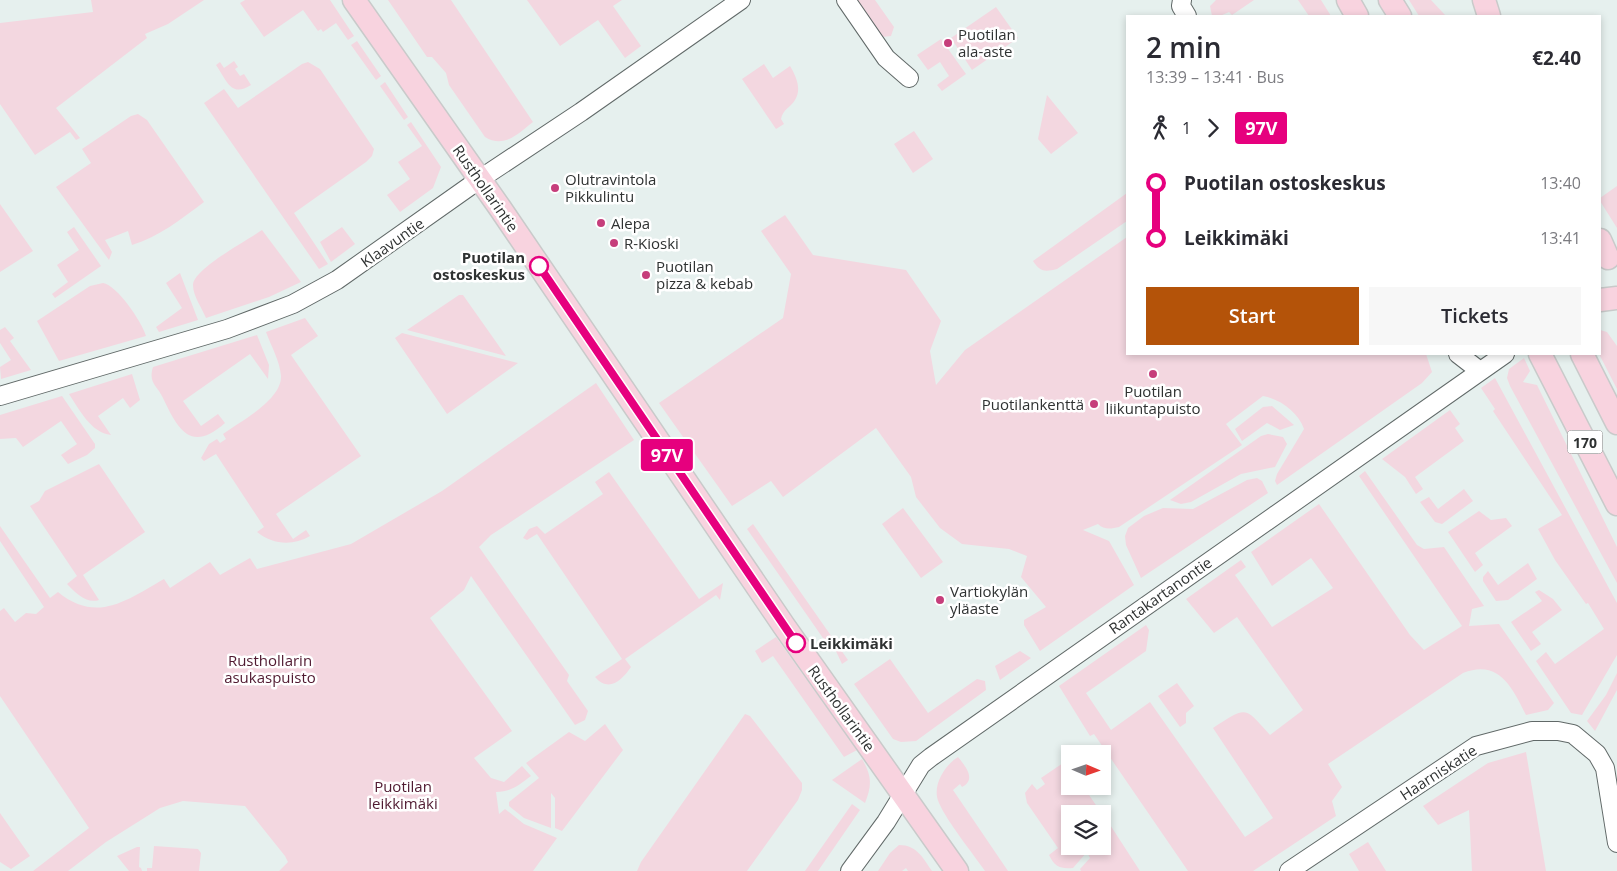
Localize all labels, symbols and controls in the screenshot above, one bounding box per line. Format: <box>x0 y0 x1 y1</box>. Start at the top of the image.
place label: Puotilan ala-aste <box>958 24 1016 61</box>
text: 2 min <box>1146 28 1222 66</box>
marker: Puotilan ala-aste <box>942 37 954 49</box>
text: €2.40 <box>1532 45 1581 71</box>
text: 13:39 – 13:41 · Bus <box>1146 66 1284 88</box>
icon: walk <box>1146 114 1174 142</box>
icon: forward <box>1199 114 1227 142</box>
text: 97V <box>1245 116 1277 140</box>
text: 1 <box>1182 117 1191 139</box>
street label: Rusthollarintie <box>449 141 523 235</box>
place label: Olutravintola Pikkulintu <box>565 169 656 206</box>
text: Puotilan ostoskeskus <box>1184 170 1386 196</box>
text: 13:40 <box>1540 172 1581 194</box>
marker: Olutravintola Pikkulintu <box>549 182 561 194</box>
street label: Klaavuntie <box>356 213 428 271</box>
place label: Alepa <box>611 213 650 233</box>
marker: Alepa <box>595 217 607 229</box>
text: Leikkimäki <box>1184 225 1289 251</box>
text: 13:41 <box>1540 227 1581 249</box>
place label: R-Kioski <box>624 233 679 253</box>
marker: R-Kioski <box>608 237 620 249</box>
place label: Puotilan ostoskeskus <box>433 247 525 284</box>
marker: Puotilan ostoskeskus <box>529 256 549 276</box>
place label: Puotilan pizza & kebab <box>656 256 753 293</box>
marker: Puotilan pizza & kebab <box>640 269 652 281</box>
button: Start <box>1146 287 1359 345</box>
button: Tickets <box>1369 287 1581 345</box>
marker: Puotilan liikuntapuisto <box>1147 368 1159 380</box>
place label: Puotilan liikuntapuisto <box>1105 381 1201 418</box>
place label: Puotilankenttä <box>982 394 1084 414</box>
marker: Puotilankenttä <box>1088 398 1100 410</box>
road number: 170 <box>1568 431 1602 454</box>
line badge: 97V <box>638 439 696 471</box>
text: 97V <box>651 443 683 467</box>
street label: Rantakartanontie <box>1105 552 1215 638</box>
place label: Vartiokylän yläaste <box>950 581 1028 618</box>
marker: Vartiokylän yläaste <box>934 594 946 606</box>
marker: Leikkimäki <box>786 633 806 653</box>
place label: Leikkimäki <box>810 633 893 653</box>
park label: Rusthollarin asukaspuisto <box>224 650 316 687</box>
street label: Rusthollarintie <box>804 661 880 755</box>
street label: Haarniskatie <box>1396 740 1480 804</box>
north arrow <box>1061 745 1111 795</box>
map controls <box>1061 745 1111 855</box>
park label: Puotilan leikkimäki <box>368 776 438 813</box>
button: layers <box>1061 805 1111 855</box>

